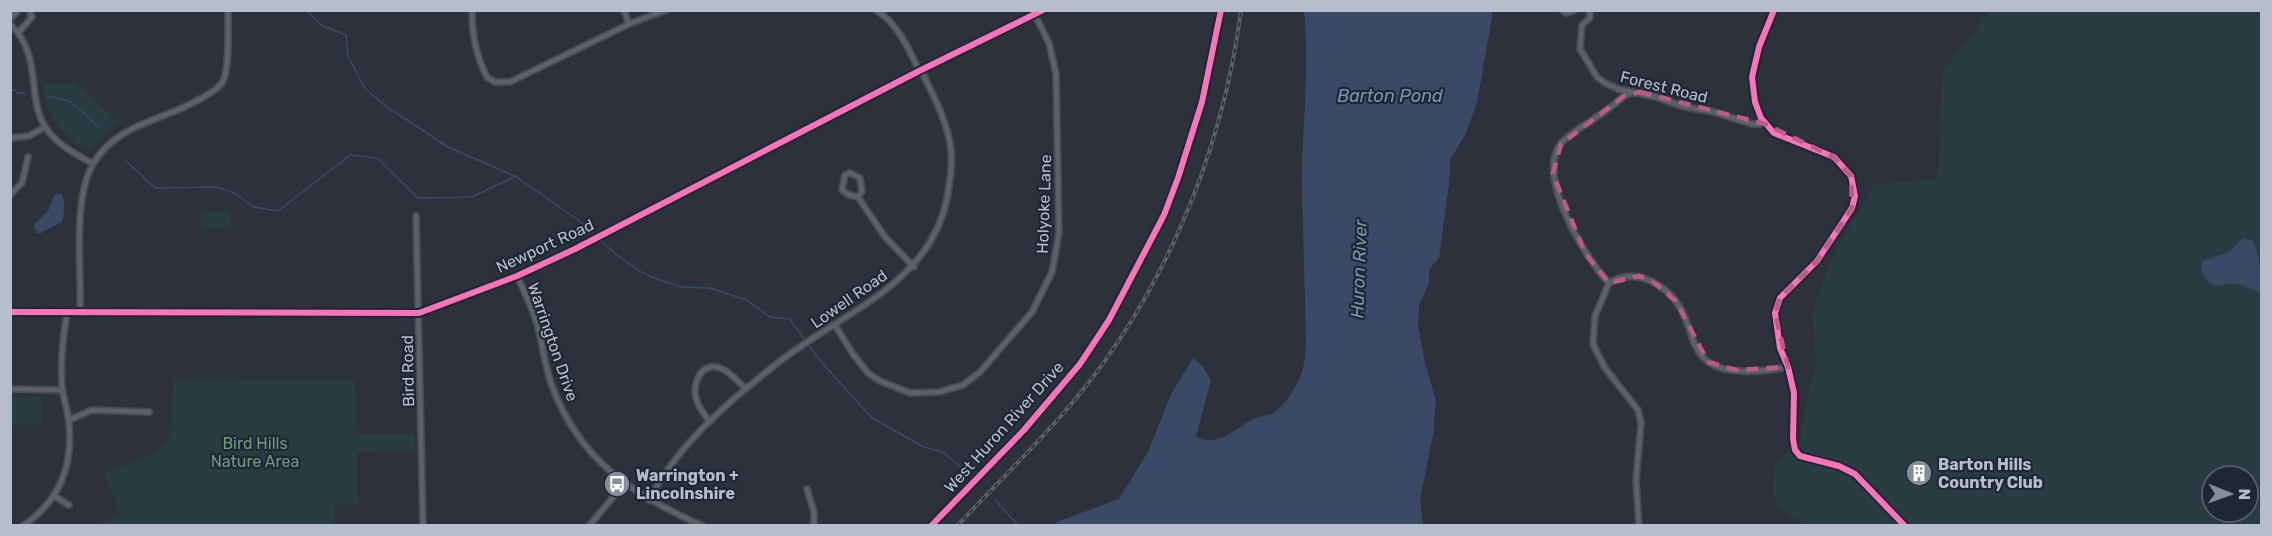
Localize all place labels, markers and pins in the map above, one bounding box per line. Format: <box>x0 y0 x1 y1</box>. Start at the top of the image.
place label: Barton Hills Country Club <box>1938 455 2043 492</box>
building icon: Barton Hills Country Club <box>1904 458 1934 488</box>
place label: Warrington + Lincolnshire <box>636 466 739 503</box>
bus stop icon: Warrington + Lincolnshire <box>602 469 632 499</box>

